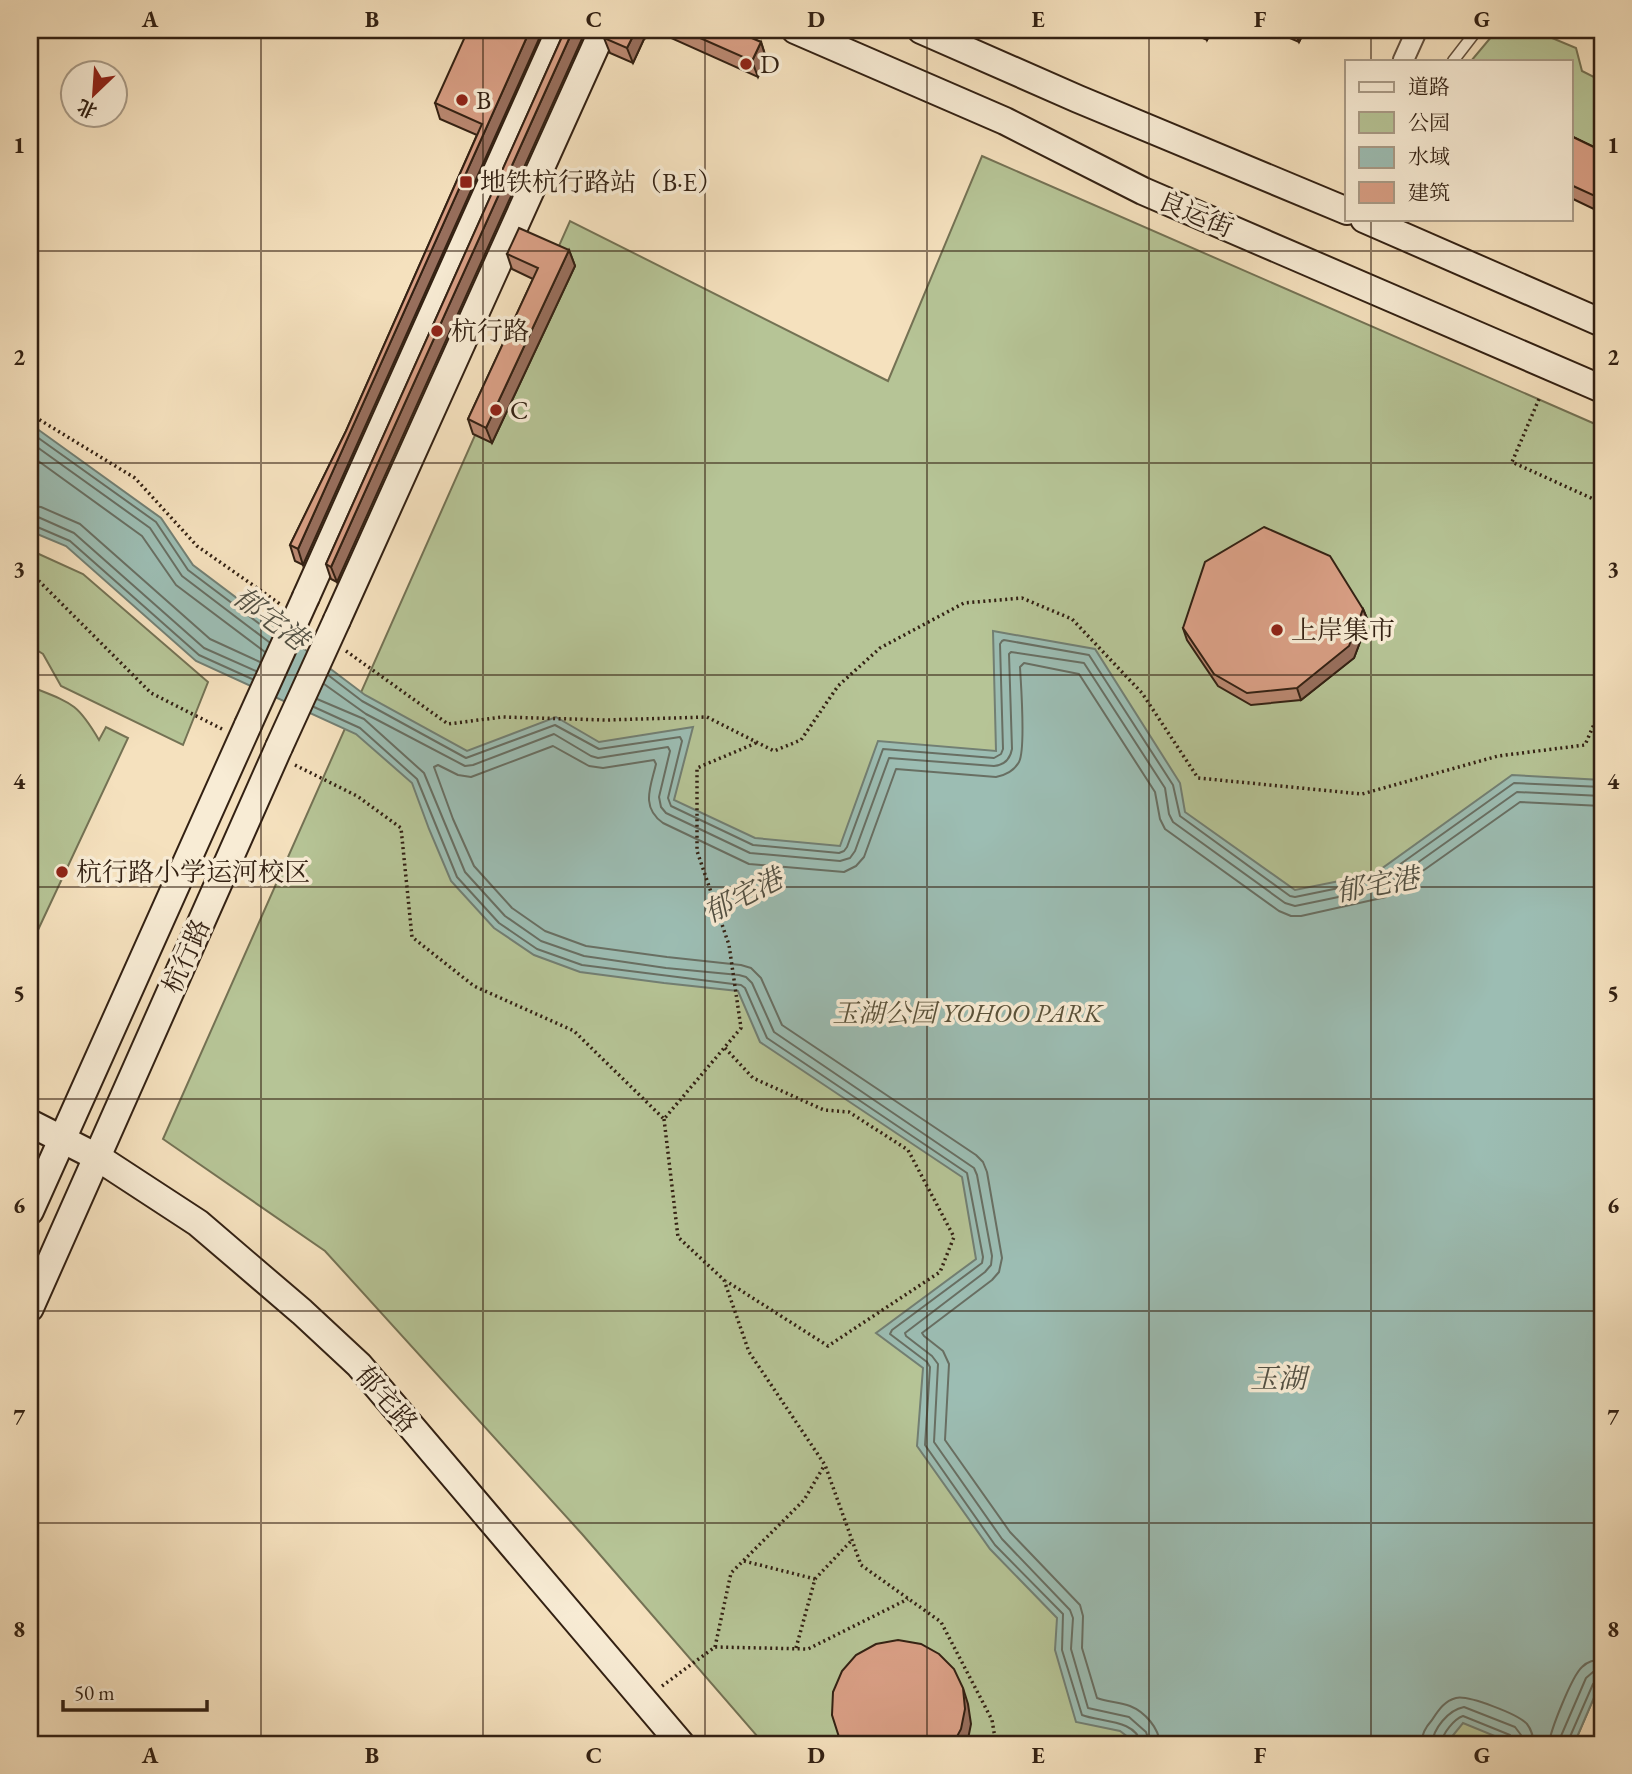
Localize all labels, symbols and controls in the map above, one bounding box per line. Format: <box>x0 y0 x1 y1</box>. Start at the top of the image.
text: A <box>141 4 159 34</box>
text: B <box>365 4 379 34</box>
text: C <box>586 4 602 34</box>
text: D <box>807 4 825 34</box>
text: E <box>1031 4 1045 34</box>
text: F <box>1254 4 1267 34</box>
text: G <box>1474 4 1490 34</box>
place label: D <box>760 47 780 81</box>
marker: D <box>738 56 754 72</box>
north arrow <box>60 60 130 130</box>
legend <box>1345 60 1572 220</box>
text: 道路 <box>1408 73 1450 100</box>
place label: B <box>476 83 491 117</box>
marker: B <box>454 92 470 108</box>
text: 北 <box>73 94 101 124</box>
text: 公园 <box>1408 109 1450 136</box>
text: 1 <box>13 130 25 160</box>
text: 1 <box>1607 130 1619 160</box>
text: 水域 <box>1408 143 1450 170</box>
place label: 地铁杭行路站（B·E） <box>480 165 723 199</box>
marker: 地铁杭行路站（B·E） <box>458 174 474 190</box>
text: 建筑 <box>1408 179 1450 206</box>
street label: 良运街 <box>1153 183 1239 245</box>
place label: 杭行路 <box>451 314 529 348</box>
marker: 杭行路 <box>429 323 445 339</box>
text: 2 <box>13 342 25 372</box>
text: 2 <box>1607 342 1619 372</box>
place label: C <box>510 393 528 427</box>
marker: C <box>488 402 504 418</box>
text: 3 <box>13 554 25 584</box>
text: 3 <box>1607 554 1619 584</box>
water label: 郁宅港 <box>227 578 319 660</box>
place label: 上岸集市 <box>1291 613 1395 647</box>
marker: 上岸集市 <box>1269 622 1285 638</box>
text: 4 <box>13 766 26 796</box>
text: 4 <box>1607 766 1620 796</box>
place label: 杭行路小学运河校区 <box>76 855 310 889</box>
water label: 郁宅港 <box>697 858 792 930</box>
water label: 郁宅港 <box>1333 858 1425 909</box>
marker: 杭行路小学运河校区 <box>54 864 70 880</box>
street label: 杭行路 <box>155 913 217 999</box>
text: 5 <box>13 978 25 1008</box>
text: 5 <box>1607 978 1619 1008</box>
park label: 玉湖公园 YOHOO PARK <box>832 996 1104 1030</box>
text: 6 <box>13 1190 25 1220</box>
text: 6 <box>1607 1190 1619 1220</box>
street label: 郁宅路 <box>349 1358 425 1440</box>
water label: 玉湖 <box>1250 1360 1311 1396</box>
text: 7 <box>13 1402 26 1432</box>
text: 7 <box>1607 1402 1620 1432</box>
text: 8 <box>13 1614 25 1644</box>
text: 8 <box>1607 1614 1619 1644</box>
scale bar <box>63 1669 206 1713</box>
text: 50 m <box>74 1679 115 1706</box>
text: A <box>141 1740 159 1770</box>
text: B <box>365 1740 379 1770</box>
text: C <box>586 1740 602 1770</box>
text: D <box>807 1740 825 1770</box>
text: E <box>1031 1740 1045 1770</box>
text: F <box>1254 1740 1267 1770</box>
text: G <box>1474 1740 1490 1770</box>

